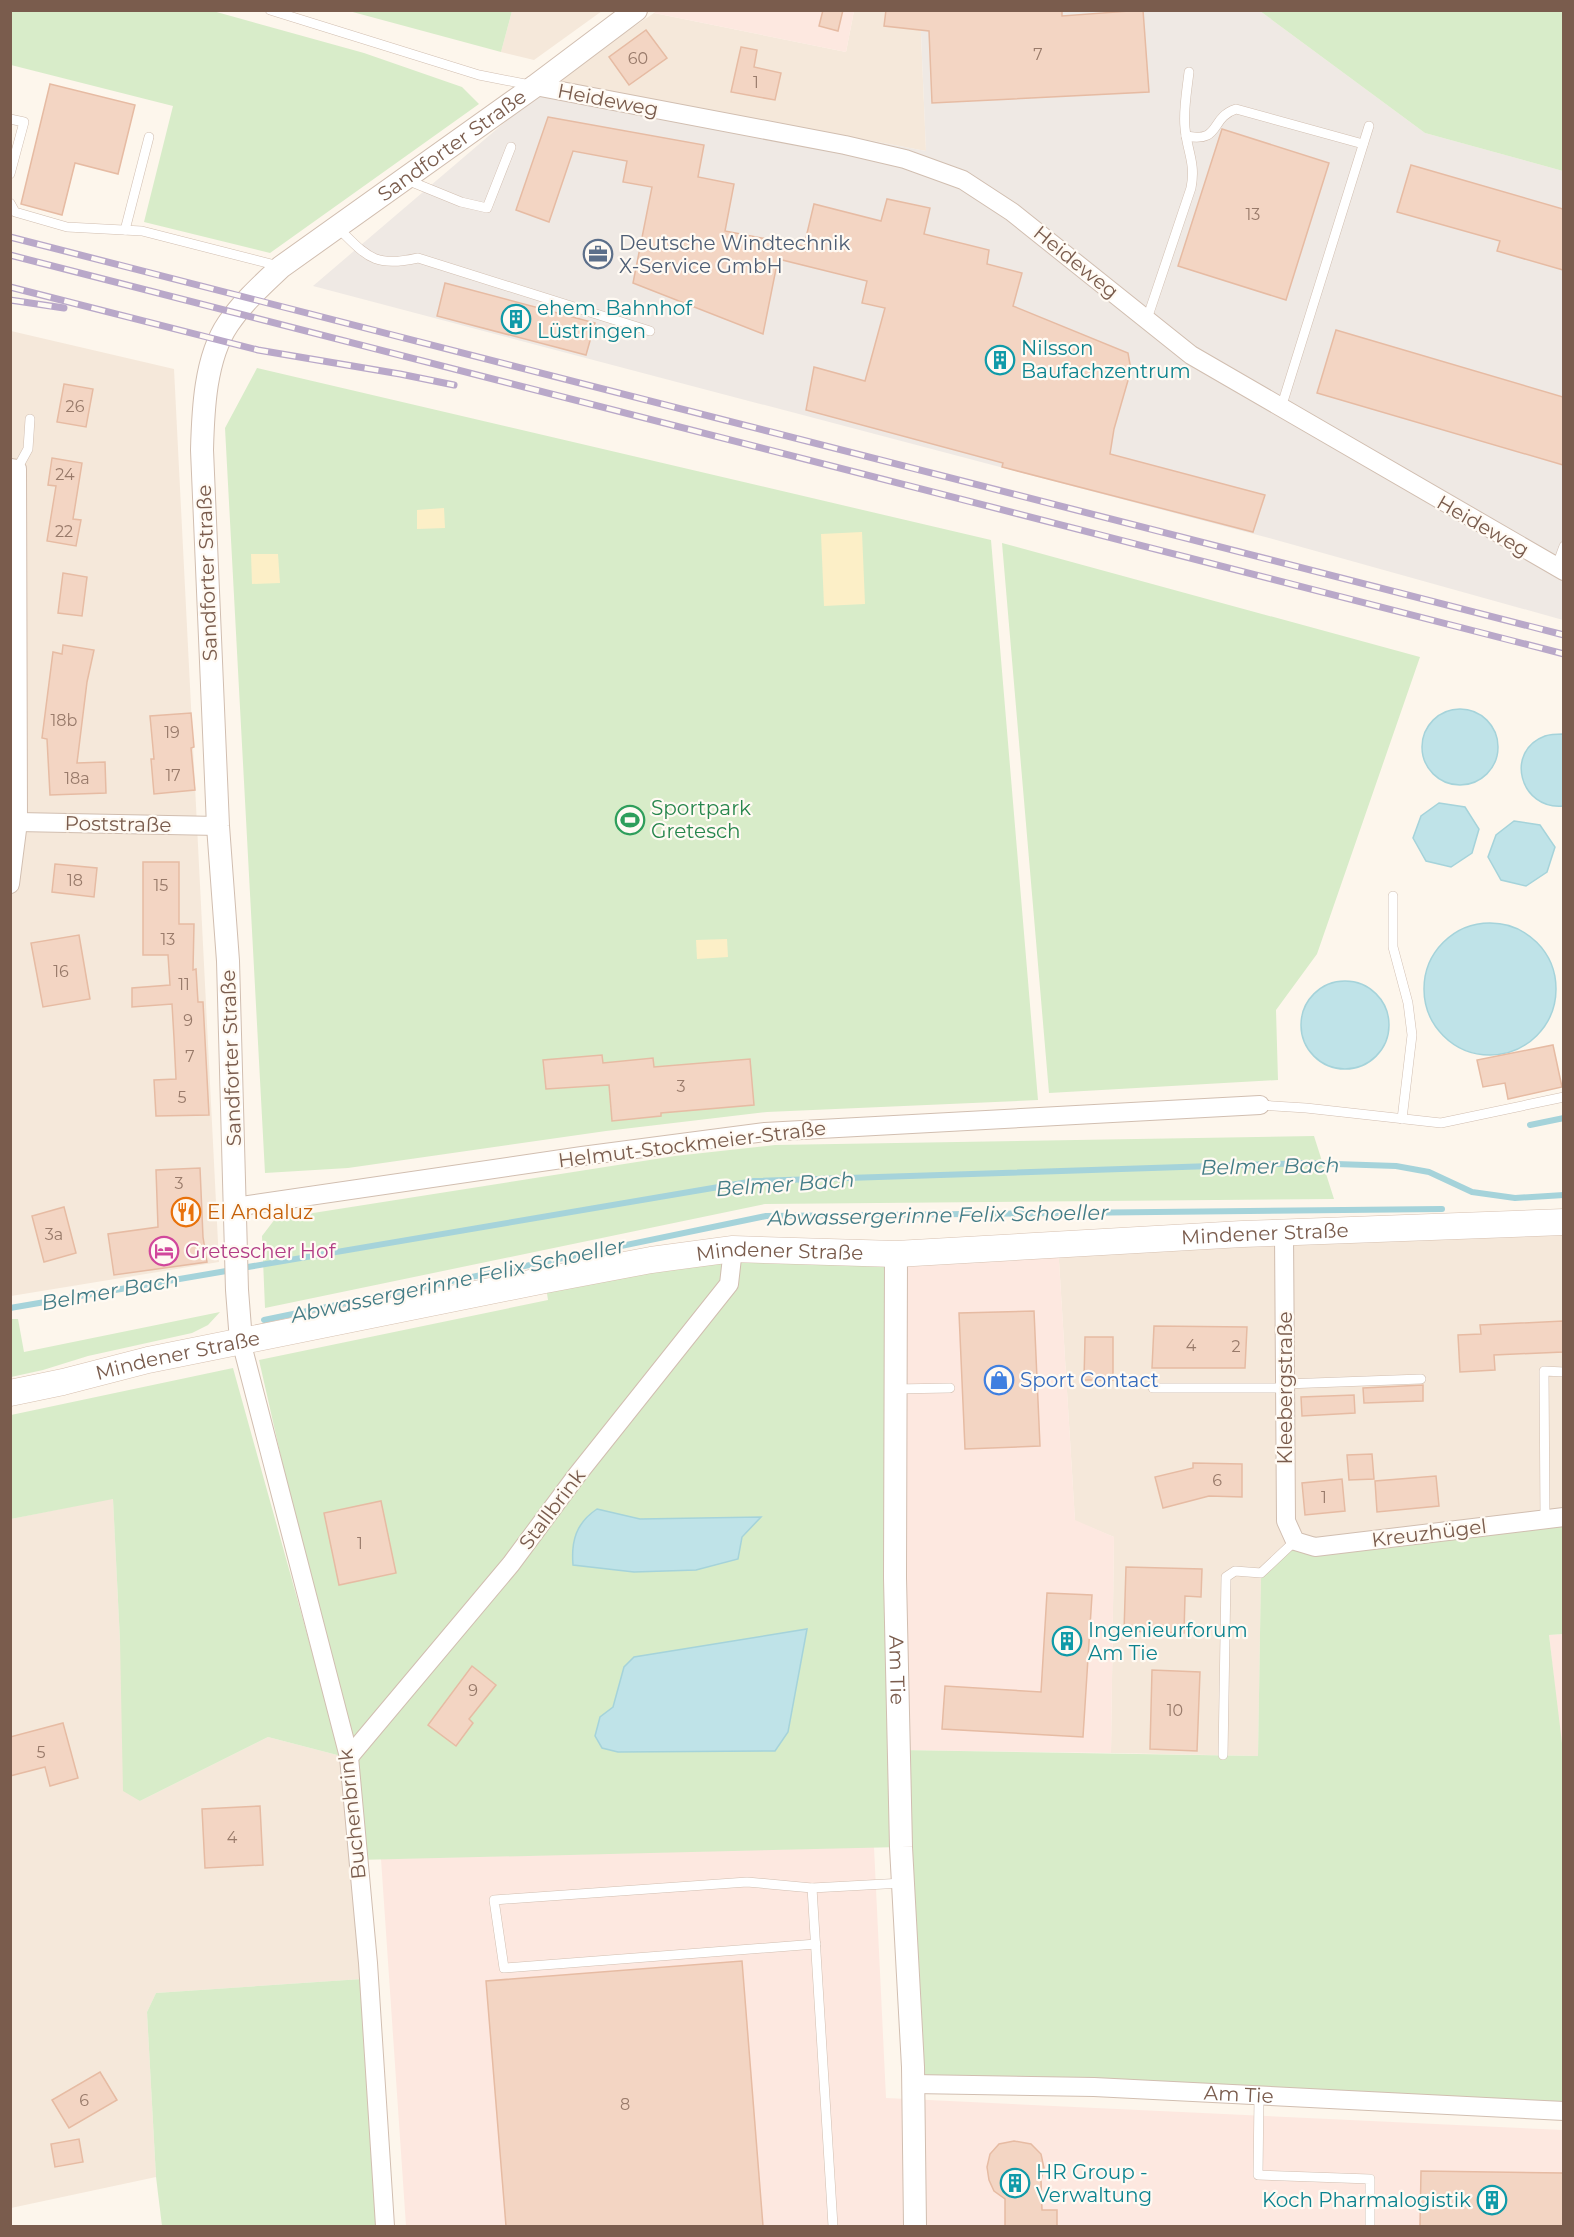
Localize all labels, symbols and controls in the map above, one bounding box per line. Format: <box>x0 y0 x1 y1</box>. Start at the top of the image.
house number: 7 <box>1033 45 1043 64</box>
house number: 60 <box>628 49 648 68</box>
house number: 1 <box>753 73 759 92</box>
street label: Heideweg <box>556 78 660 122</box>
street label: Sandforter Straße <box>373 84 531 206</box>
house number: 13 <box>1246 205 1260 224</box>
street label: Heideweg <box>1029 221 1123 303</box>
place label: Deutsche Windtechnik X-Service GmbH <box>619 231 850 278</box>
office icon: Deutsche Windtechnik X-Service GmbH <box>582 238 614 270</box>
place label: ehem. Bahnhof Lüstringen <box>537 296 693 343</box>
building icon: ehem. Bahnhof Lüstringen <box>500 303 532 335</box>
place label: Nilsson Baufachzentrum <box>1021 336 1191 383</box>
building icon: Nilsson Baufachzentrum <box>984 344 1016 376</box>
house number: 26 <box>66 397 85 416</box>
house number: 24 <box>55 465 75 484</box>
street label: Sandforter Straße <box>192 484 222 662</box>
street label: Heideweg <box>1433 490 1533 562</box>
house number: 22 <box>55 522 73 541</box>
house number: 18b <box>51 711 78 730</box>
house number: 19 <box>164 723 180 742</box>
house number: 17 <box>165 766 181 785</box>
house number: 18a <box>64 769 90 788</box>
place label: Sportpark Gretesch <box>651 796 751 843</box>
sports icon: Sportpark Gretesch <box>614 804 646 836</box>
street label: Poststraße <box>64 811 172 837</box>
house number: 18 <box>67 871 83 890</box>
house number: 15 <box>154 876 168 895</box>
house number: 13 <box>161 930 175 949</box>
house number: 16 <box>53 962 69 981</box>
street label: Sandforter Straße <box>216 969 246 1147</box>
house number: 11 <box>178 975 190 994</box>
house number: 9 <box>183 1011 193 1030</box>
house number: 7 <box>185 1047 195 1066</box>
house number: 3 <box>676 1077 686 1096</box>
house number: 5 <box>177 1088 187 1107</box>
street label: Helmut-Stockmeier-Straße <box>557 1116 827 1172</box>
water label: Belmer Bach <box>1200 1152 1340 1180</box>
water label: Belmer Bach <box>715 1167 855 1201</box>
house number: 3 <box>174 1174 184 1193</box>
restaurant icon: El Andaluz <box>170 1196 202 1228</box>
place label: El Andaluz <box>207 1200 313 1224</box>
water label: Abwassergerinne Felix Schoeller <box>765 1200 1109 1231</box>
street label: Mindener Straße <box>1180 1218 1349 1249</box>
house number: 3a <box>45 1225 63 1244</box>
water label: Abwassergerinne Felix Schoeller <box>287 1232 628 1328</box>
hotel icon: Gretescher Hof <box>148 1235 180 1267</box>
street label: Mindener Straße <box>694 1237 864 1266</box>
place label: Gretescher Hof <box>185 1239 337 1263</box>
water label: Belmer Bach <box>39 1267 181 1315</box>
street label: Kleebergstraße <box>1273 1311 1297 1465</box>
street label: Mindener Straße <box>93 1326 262 1385</box>
house number: 4 <box>1186 1336 1197 1355</box>
house number: 2 <box>1231 1337 1241 1356</box>
shop icon: Sport Contact <box>983 1364 1015 1396</box>
place label: Sport Contact <box>1020 1368 1159 1392</box>
street label: Stallbrink <box>514 1464 590 1554</box>
house number: 6 <box>1212 1471 1222 1490</box>
house number: 1 <box>1321 1488 1327 1507</box>
street label: Kreuzhügel <box>1370 1514 1488 1552</box>
house number: 1 <box>357 1534 363 1553</box>
place label: Ingenieurforum Am Tie <box>1088 1618 1248 1665</box>
building icon: Ingenieurforum Am Tie <box>1051 1625 1083 1657</box>
street label: Am Tie <box>884 1635 910 1705</box>
house number: 9 <box>468 1681 478 1700</box>
house number: 10 <box>1167 1701 1183 1720</box>
house number: 5 <box>36 1743 46 1762</box>
street label: Buchenbrink <box>333 1748 371 1880</box>
house number: 4 <box>227 1828 238 1847</box>
street label: Am Tie <box>1203 2081 1274 2108</box>
house number: 6 <box>79 2091 89 2110</box>
house number: 8 <box>620 2095 630 2114</box>
place label: HR Group - Verwaltung <box>1036 2160 1152 2207</box>
building icon: HR Group - Verwaltung <box>999 2167 1031 2199</box>
building icon: Koch Pharmalogistik <box>1476 2184 1508 2216</box>
place label: Koch Pharmalogistik <box>1262 2188 1471 2212</box>

